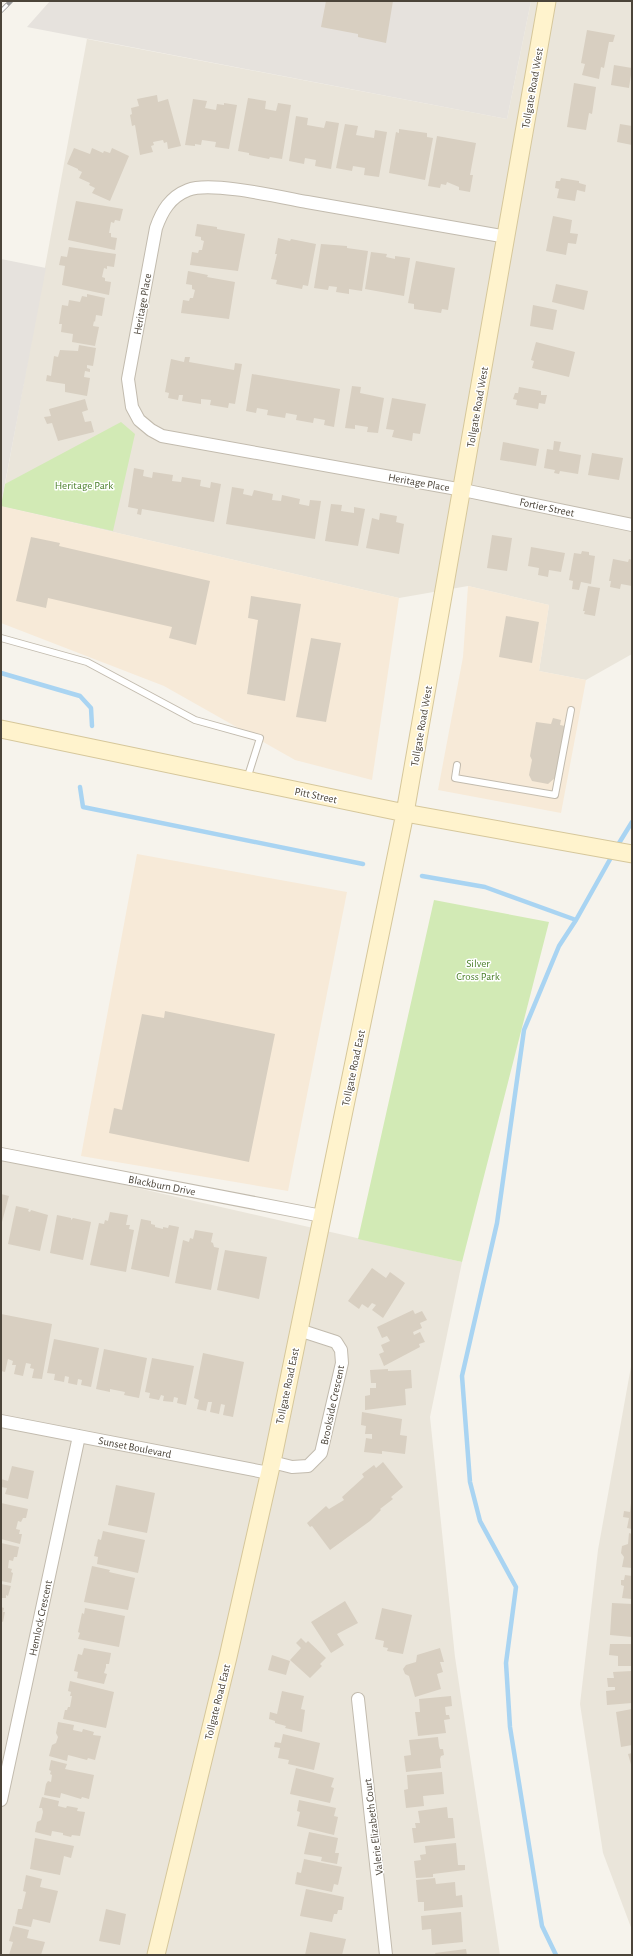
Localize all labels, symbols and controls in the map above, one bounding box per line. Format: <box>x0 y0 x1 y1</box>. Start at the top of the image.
street label: Tollgate Road West <box>520 46 545 129</box>
street label: Heritage Place <box>132 272 153 336</box>
street label: Tollgate Road West <box>465 365 490 448</box>
street label: Heritage Place <box>387 472 451 493</box>
park label: Heritage Park <box>55 480 113 491</box>
street label: Fortier Street <box>518 496 576 519</box>
street label: Tollgate Road West <box>409 684 434 767</box>
street label: Pitt Street <box>294 786 339 805</box>
park label: Silver Cross Park <box>456 958 500 982</box>
street label: Tollgate Road East <box>340 1029 367 1107</box>
street label: Blackburn Drive <box>127 1174 196 1197</box>
street label: Tollgate Road East <box>274 1347 301 1425</box>
street label: Brookside Crescent <box>319 1364 346 1446</box>
street label: Sunset Boulevard <box>97 1435 173 1460</box>
street label: Hemlock Crescent <box>27 1579 54 1657</box>
street label: Tollgate Road East <box>203 1663 232 1741</box>
street label: Valerie Elizabeth Court <box>362 1778 385 1876</box>

